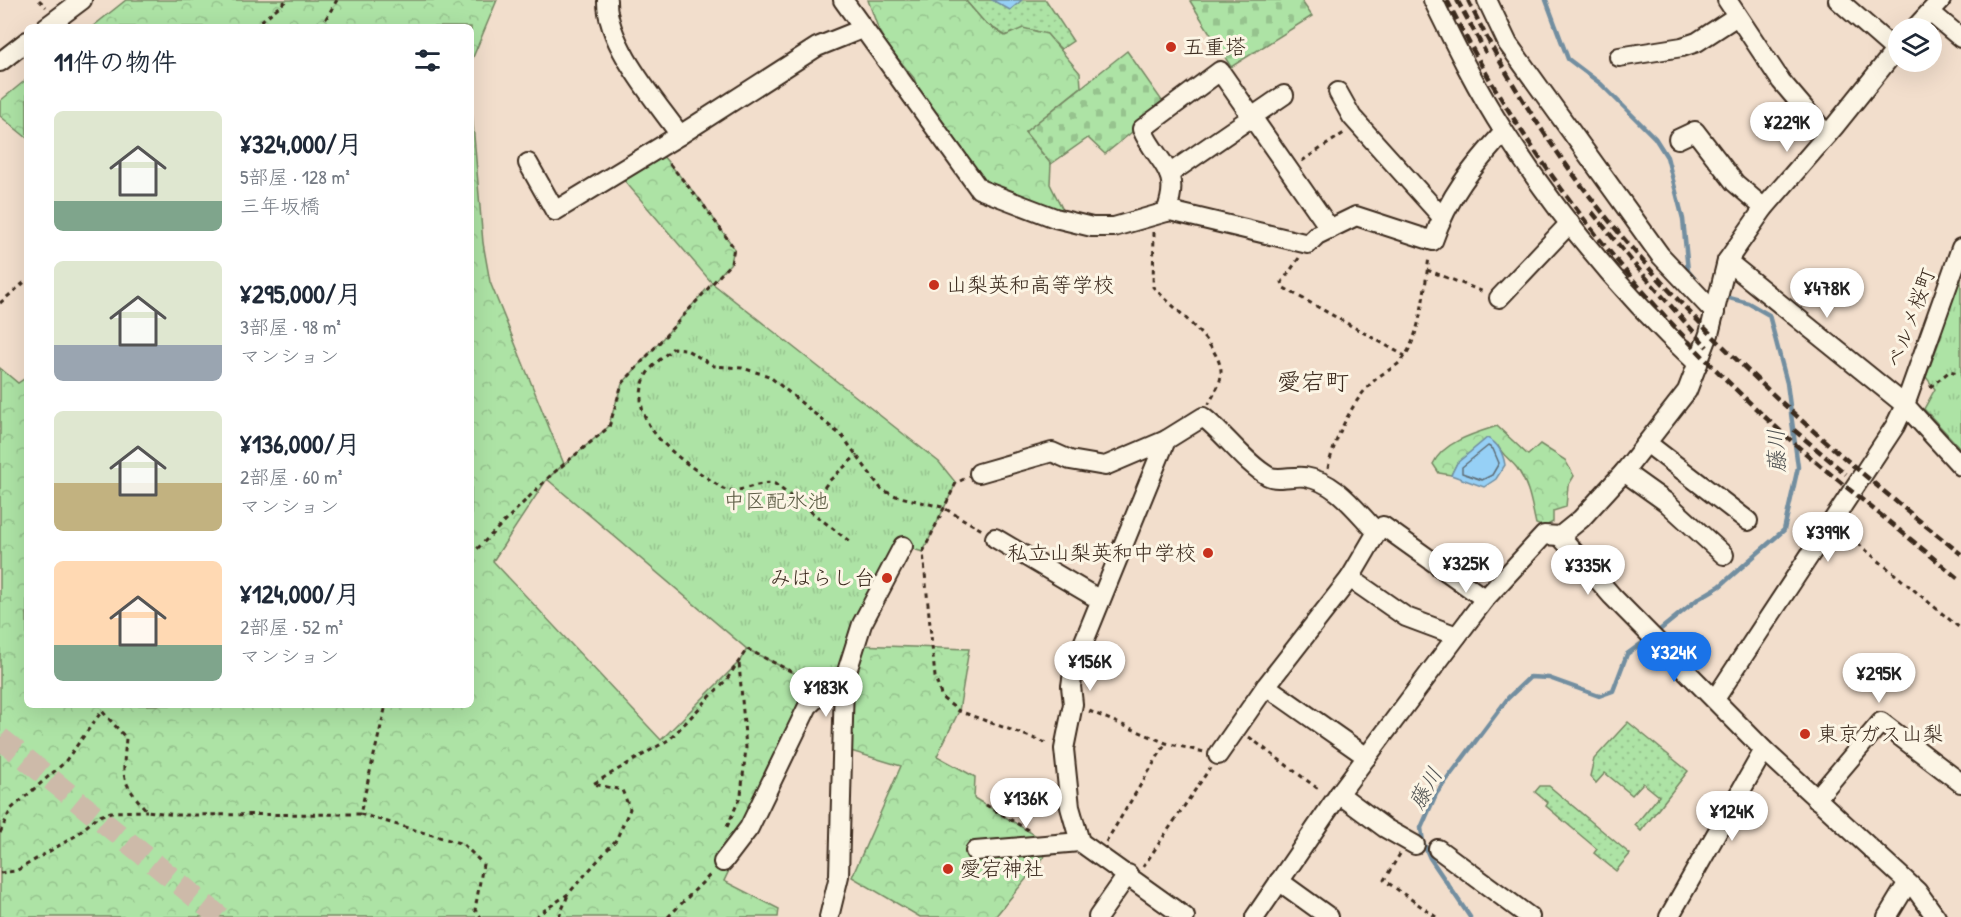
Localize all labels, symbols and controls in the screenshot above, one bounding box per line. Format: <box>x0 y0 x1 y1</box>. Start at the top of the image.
map controls <box>1888 18 1942 72</box>
button: layers <box>1888 18 1942 72</box>
place label: 五重塔 <box>1183 32 1246 61</box>
marker: 五重塔 <box>1164 40 1178 54</box>
text: 11件の物件 <box>54 44 177 79</box>
icon: filters <box>411 44 444 77</box>
pin: ¥229K <box>1745 102 1829 153</box>
text: ¥229K <box>1764 108 1810 135</box>
text: ¥324,000/月 <box>240 126 363 161</box>
icon: home <box>102 135 174 207</box>
text: 5部屋 · 128 m² <box>240 163 350 190</box>
text: 三年坂橋 <box>240 192 320 219</box>
street label: ベルメ桜町 <box>1879 264 1942 372</box>
pin: ¥478K <box>1785 268 1869 319</box>
place label: 山梨英和高等学校 <box>946 270 1114 299</box>
text: ¥478K <box>1804 274 1850 301</box>
text: ¥295,000/月 <box>240 276 362 311</box>
marker: 山梨英和高等学校 <box>927 278 941 292</box>
icon: home <box>102 285 174 357</box>
text: 3部屋 · 98 m² <box>240 313 341 340</box>
text: マンション <box>240 342 339 369</box>
district label: 愛宕町 <box>1277 365 1349 397</box>
text: ¥136,000/月 <box>240 426 361 461</box>
water label: 藤川 <box>1760 428 1792 474</box>
icon: home <box>102 435 174 507</box>
text: 2部屋 · 60 m² <box>240 463 342 490</box>
park label: 中区配水池 <box>724 486 829 515</box>
text: マンション <box>240 492 339 519</box>
pin: ¥399K <box>1786 512 1870 563</box>
text: ¥399K <box>1806 518 1850 545</box>
place label: 私立山梨英和中学校 <box>1007 538 1196 567</box>
pin: ¥325K <box>1424 543 1508 594</box>
pin: ¥335K <box>1546 545 1630 596</box>
marker: 私立山梨英和中学校 <box>1201 546 1215 560</box>
text: ¥325K <box>1443 549 1489 576</box>
text: ¥335K <box>1565 551 1611 578</box>
place label: みはらし台 <box>770 563 875 592</box>
marker: みはらし台 <box>880 571 894 585</box>
text: ¥124,000/月 <box>240 576 361 611</box>
icon: home <box>102 585 174 657</box>
text: 2部屋 · 52 m² <box>240 613 343 640</box>
pin: ¥324K <box>1632 632 1716 683</box>
text: ¥324K <box>1651 638 1697 665</box>
pin: ¥156K <box>1048 641 1132 692</box>
text: マンション <box>240 642 339 669</box>
text: ¥156K <box>1068 647 1112 674</box>
pin: ¥295K <box>1837 653 1921 704</box>
text: ¥295K <box>1857 659 1901 686</box>
pin: ¥183K <box>784 667 868 718</box>
text: ¥183K <box>804 673 848 700</box>
place label: 東京ガス山梨 <box>1817 719 1943 748</box>
marker: 東京ガス山梨 <box>1798 727 1812 741</box>
water label: 藤川 <box>1401 761 1449 815</box>
pin: ¥136K <box>984 778 1068 829</box>
text: ¥136K <box>1004 784 1048 811</box>
pin: ¥124K <box>1690 791 1774 842</box>
text: ¥124K <box>1710 797 1754 824</box>
place label: 愛宕神社 <box>960 854 1044 883</box>
marker: 愛宕神社 <box>941 862 955 876</box>

